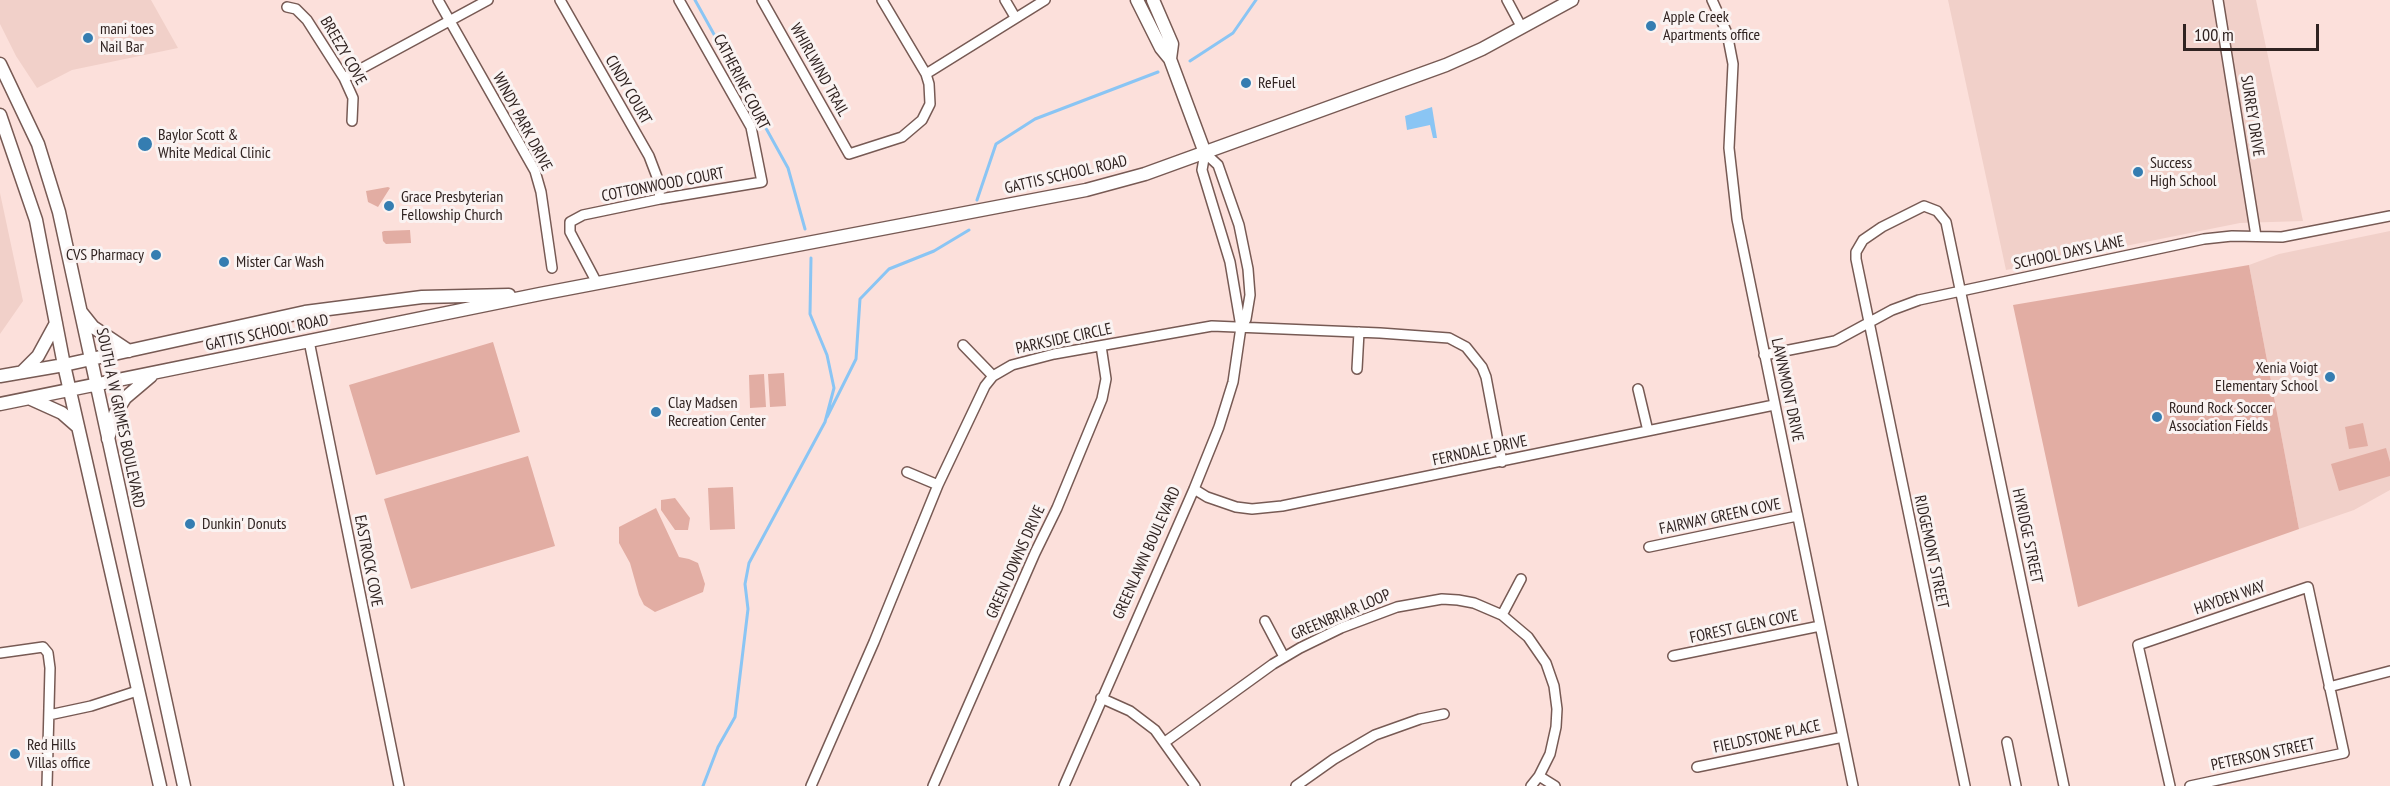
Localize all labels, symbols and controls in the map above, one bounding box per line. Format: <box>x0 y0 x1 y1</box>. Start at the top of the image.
place label: Apple Creek Apartments office <box>1663 7 1760 45</box>
scale bar <box>2186 12 2322 50</box>
street label: BREEZY COVE <box>316 13 370 89</box>
place label: mani toes Nail Bar <box>100 19 154 57</box>
marker: Apple Creek Apartments office <box>1644 19 1658 33</box>
street label: WHIRLWIND TRAIL <box>785 20 853 120</box>
text: 100 m <box>2194 23 2234 46</box>
marker: mani toes Nail Bar <box>81 31 95 45</box>
street label: CATHERINE COURT <box>709 31 773 133</box>
street label: CINDY COURT <box>601 52 655 128</box>
street label: WINDY PARK DRIVE <box>488 70 556 174</box>
place label: ReFuel <box>1258 73 1296 93</box>
street label: SURREY DRIVE <box>2236 74 2268 158</box>
marker: ReFuel <box>1239 76 1253 90</box>
place label: Baylor Scott & White Medical Clinic <box>158 125 271 163</box>
marker: Baylor Scott & White Medical Clinic <box>136 135 154 153</box>
street label: GATTIS SCHOOL ROAD <box>1003 152 1129 198</box>
place label: Success High School <box>2150 153 2217 191</box>
street label: COTTONWOOD COURT <box>600 164 726 206</box>
marker: Success High School <box>2131 165 2145 179</box>
place label: Grace Presbyterian Fellowship Church <box>401 187 503 225</box>
marker: Grace Presbyterian Fellowship Church <box>382 199 396 213</box>
street label: SCHOOL DAYS LANE <box>2012 232 2126 274</box>
place label: CVS Pharmacy <box>66 245 144 265</box>
marker: CVS Pharmacy <box>149 248 163 262</box>
place label: Mister Car Wash <box>236 252 324 272</box>
marker: Mister Car Wash <box>217 255 231 269</box>
street label: GATTIS SCHOOL ROAD <box>204 311 330 355</box>
street label: PARKSIDE CIRCLE <box>1014 319 1114 359</box>
street label: SOUTH A W GRIMES BOULEVARD <box>92 326 148 510</box>
street label: LAWNMONT DRIVE <box>1767 336 1807 444</box>
place label: Xenia Voigt Elementary School <box>2215 358 2318 396</box>
marker: Xenia Voigt Elementary School <box>2323 370 2337 384</box>
place label: Clay Madsen Recreation Center <box>668 393 766 431</box>
place label: Round Rock Soccer Association Fields <box>2169 398 2272 436</box>
marker: Clay Madsen Recreation Center <box>649 405 663 419</box>
marker: Round Rock Soccer Association Fields <box>2150 410 2164 424</box>
street label: FERNDALE DRIVE <box>1431 432 1529 470</box>
street label: GREENLAWN BOULEVARD <box>1109 484 1185 622</box>
street label: HYRIDGE STREET <box>2008 487 2046 585</box>
street label: RIDGEMONT STREET <box>1910 494 1952 610</box>
street label: FAIRWAY GREEN COVE <box>1658 495 1782 539</box>
street label: GREEN DOWNS DRIVE <box>982 502 1050 622</box>
place label: Dunkin' Donuts <box>202 514 286 534</box>
street label: EASTROCK COVE <box>350 514 386 608</box>
marker: Dunkin' Donuts <box>183 517 197 531</box>
street label: HAYDEN WAY <box>2192 577 2268 619</box>
street label: GREENBRIAR LOOP <box>1288 585 1394 645</box>
street label: FOREST GLEN COVE <box>1688 606 1800 648</box>
street label: FIELDSTONE PLACE <box>1712 716 1822 758</box>
place label: Red Hills Villas office <box>27 735 90 773</box>
street label: PETERSON STREET <box>2209 735 2317 775</box>
marker: Red Hills Villas office <box>8 747 22 761</box>

